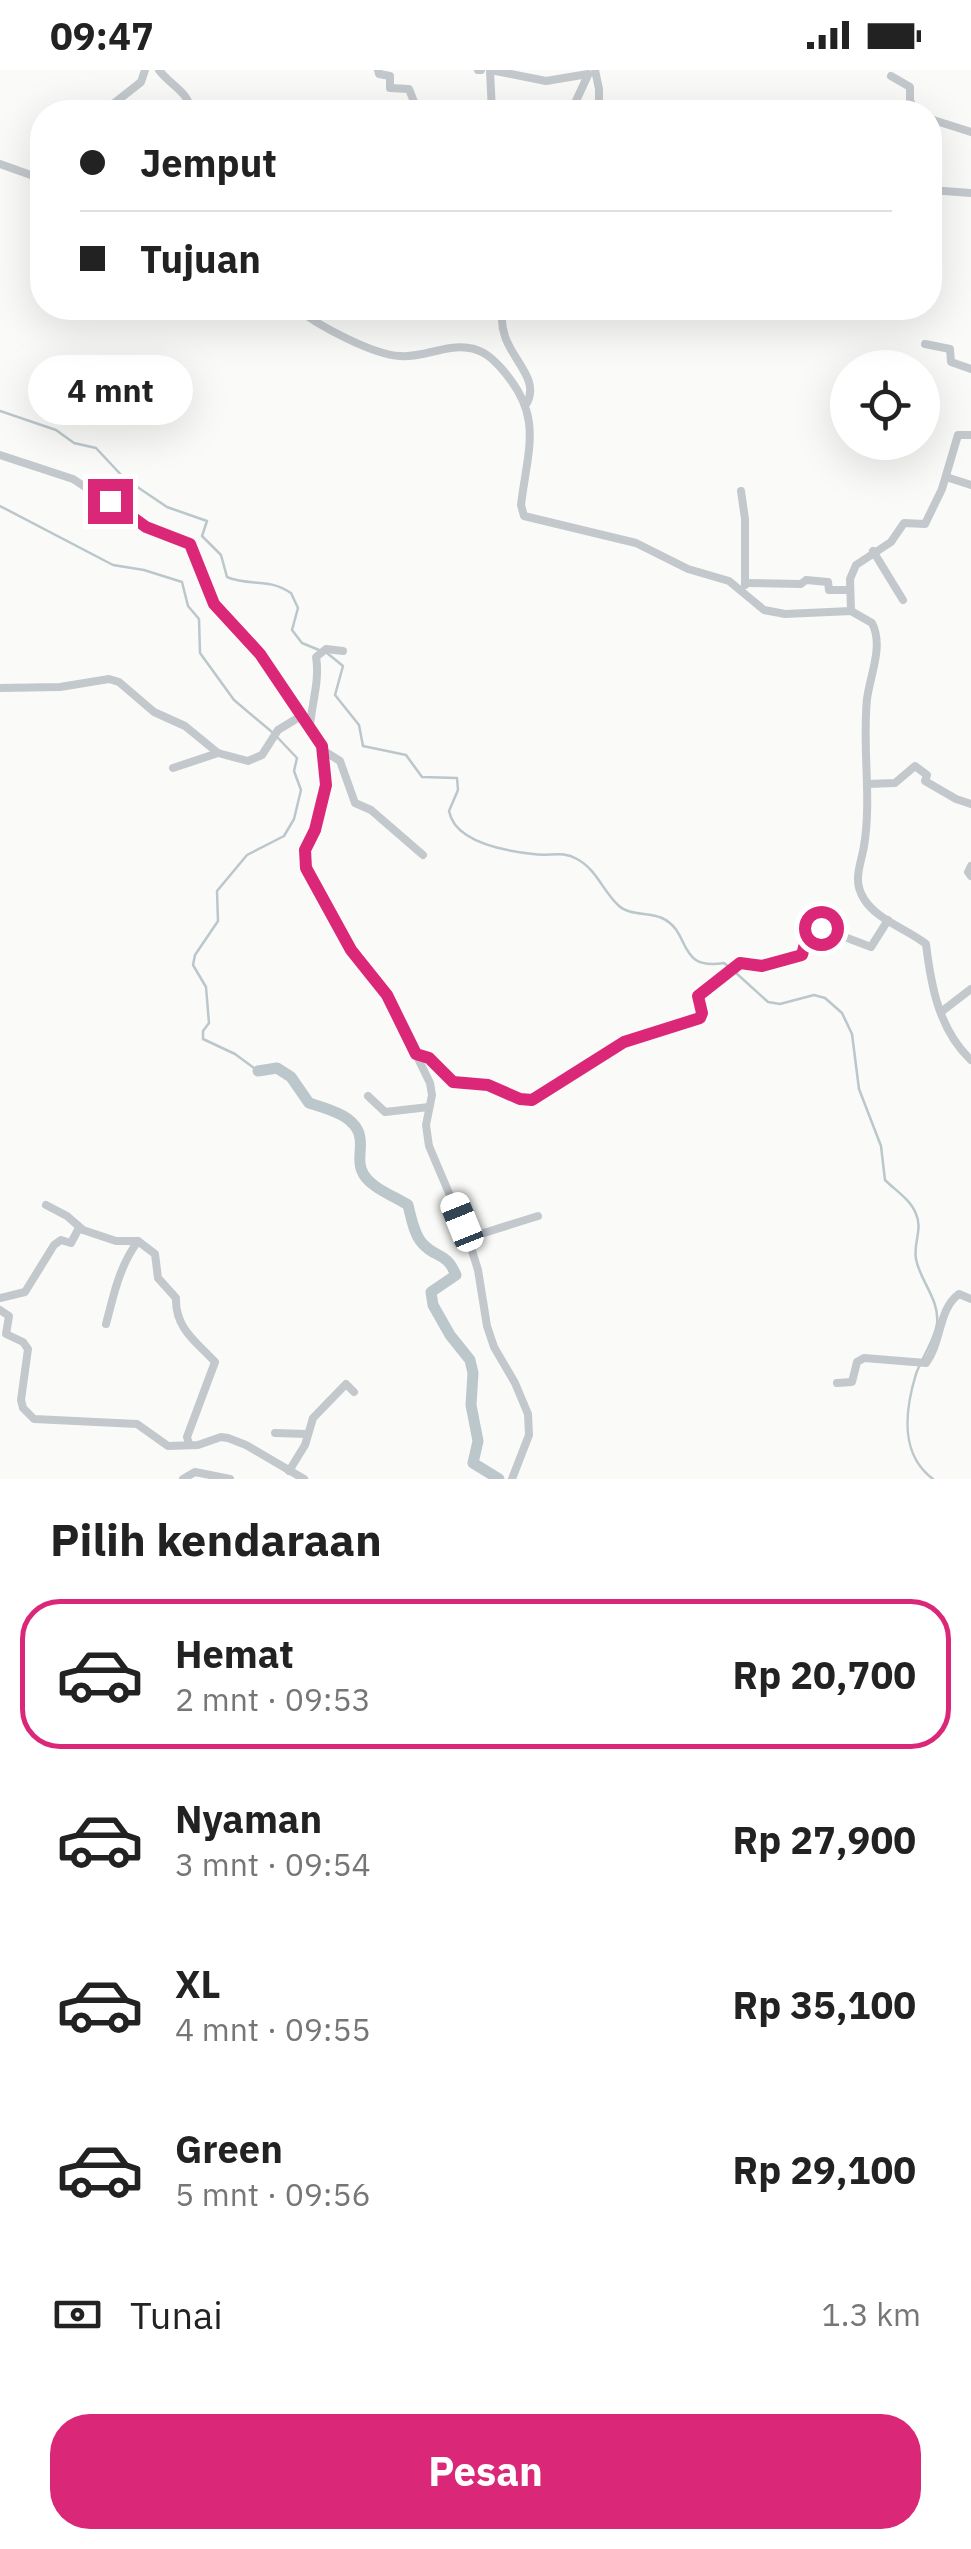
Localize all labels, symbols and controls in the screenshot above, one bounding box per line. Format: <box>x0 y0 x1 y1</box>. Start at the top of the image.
text: 09:47 <box>50 11 154 60</box>
text: Jemput <box>140 138 277 187</box>
text: Tujuan <box>140 234 261 283</box>
map controls <box>830 350 940 460</box>
button: locate <box>830 350 940 460</box>
callout: 4 mnt <box>28 356 192 426</box>
text: 4 mnt <box>67 369 154 411</box>
route end <box>88 479 133 524</box>
route start <box>799 906 844 951</box>
car <box>437 1189 487 1255</box>
text: Pilih kendaraan <box>50 1510 382 1568</box>
icon: car <box>55 1629 145 1719</box>
text: Hemat <box>175 1629 294 1678</box>
text: Rp 20,700 <box>733 1650 916 1699</box>
text: 2 mnt · 09:53 <box>175 1678 371 1720</box>
icon: car <box>55 1794 145 1884</box>
text: Nyaman <box>175 1794 322 1843</box>
text: Rp 27,900 <box>733 1815 916 1864</box>
text: 3 mnt · 09:54 <box>175 1843 371 1885</box>
icon: car <box>55 1959 145 2049</box>
text: XL <box>175 1959 221 2008</box>
text: Rp 35,100 <box>733 1980 916 2029</box>
text: 4 mnt · 09:55 <box>175 2008 371 2050</box>
icon: car <box>55 2124 145 2214</box>
text: Green <box>175 2124 283 2173</box>
text: Rp 29,100 <box>733 2145 916 2194</box>
text: 5 mnt · 09:56 <box>175 2173 371 2215</box>
icon: cash <box>50 2287 105 2342</box>
text: Tunai <box>130 2290 223 2339</box>
text: 1.3 km <box>822 2293 921 2335</box>
button: Pesan <box>50 2414 921 2529</box>

